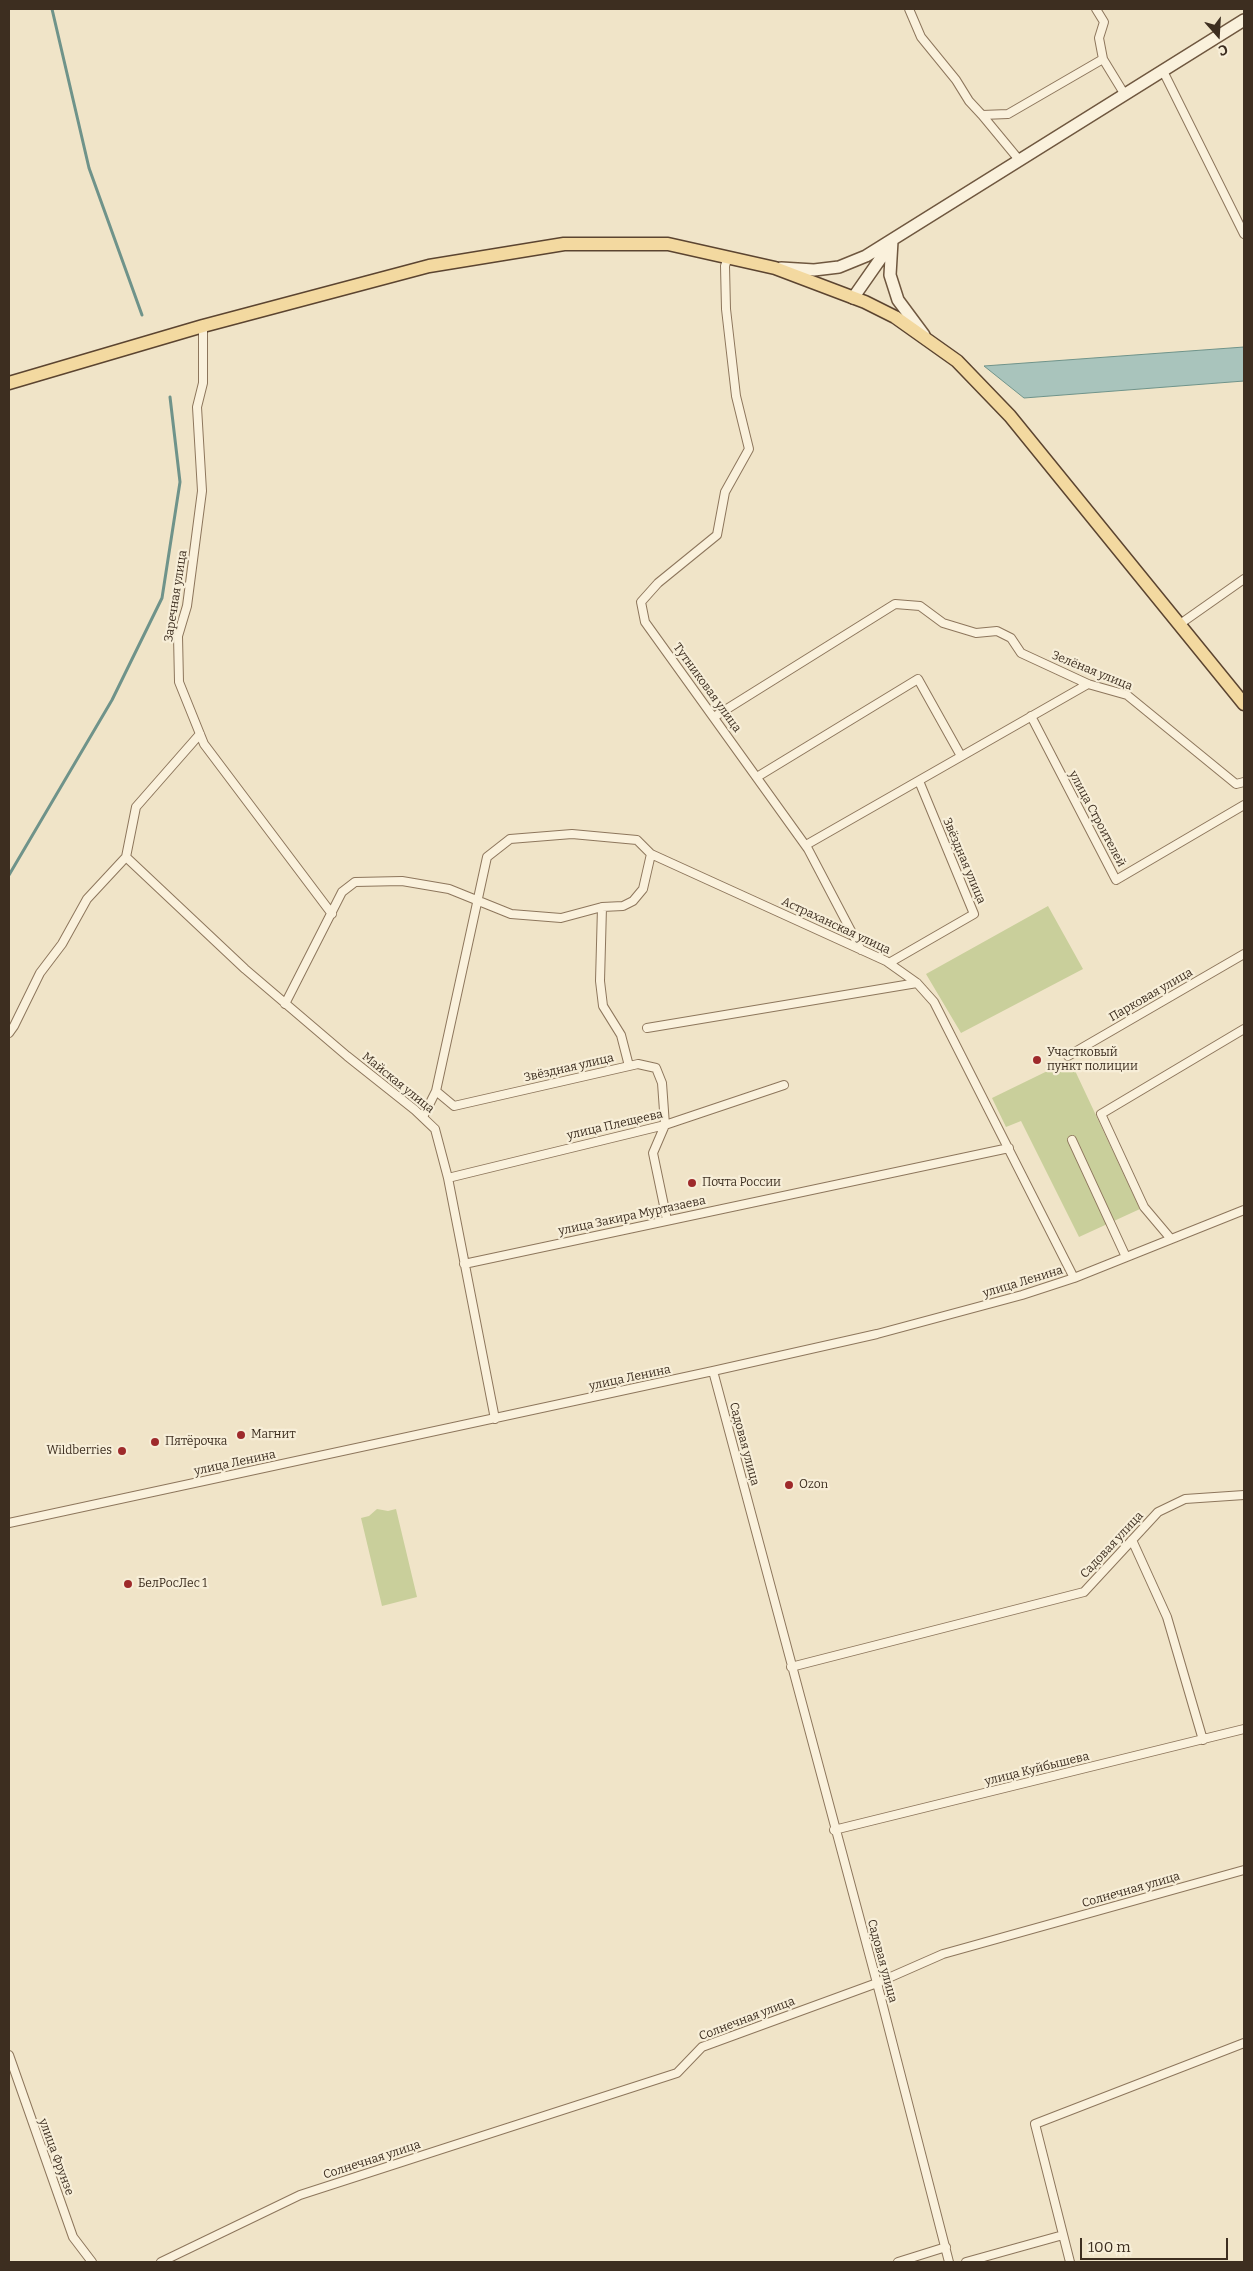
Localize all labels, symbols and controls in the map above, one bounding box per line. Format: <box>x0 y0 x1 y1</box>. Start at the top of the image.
north arrow <box>1193 10 1243 60</box>
text: С <box>1216 40 1230 59</box>
street label: Заречная улица <box>162 549 190 643</box>
street label: Тутниковая улица <box>670 641 744 735</box>
street label: Зелёная улица <box>1050 648 1134 694</box>
street label: улица Строителей <box>1066 768 1128 870</box>
street label: Звёздная улица <box>939 816 989 906</box>
street label: Астраханская улица <box>779 894 893 958</box>
street label: Парковая улица <box>1107 965 1195 1025</box>
place label: Участковый пункт полиции <box>1047 1046 1138 1074</box>
street label: Майская улица <box>359 1049 437 1117</box>
street label: Звёздная улица <box>523 1051 615 1085</box>
marker: Участковый пункт полиции <box>1031 1054 1043 1066</box>
street label: улица Плещеева <box>566 1107 664 1143</box>
place label: Почта России <box>702 1176 781 1190</box>
marker: Почта России <box>686 1177 698 1189</box>
street label: улица Закира Муртазаева <box>557 1193 707 1239</box>
street label: улица Ленина <box>981 1263 1065 1301</box>
street label: улица Ленина <box>588 1362 672 1394</box>
street label: Садовая улица <box>726 1401 762 1487</box>
place label: Магнит <box>251 1428 296 1442</box>
marker: Магнит <box>235 1429 247 1441</box>
place label: Пятёрочка <box>165 1435 227 1449</box>
marker: Пятёрочка <box>149 1436 161 1448</box>
place label: Wildberries <box>46 1444 112 1458</box>
marker: Wildberries <box>116 1445 128 1457</box>
street label: улица Ленина <box>193 1447 277 1479</box>
place label: Ozon <box>799 1478 828 1492</box>
marker: Ozon <box>783 1479 795 1491</box>
street label: Садовая улица <box>1077 1509 1147 1581</box>
place label: БелРосЛес 1 <box>138 1577 207 1591</box>
marker: БелРосЛес 1 <box>122 1578 134 1590</box>
street label: улица Куйбышева <box>983 1749 1091 1789</box>
street label: Солнечная улица <box>1080 1869 1182 1911</box>
street label: Садовая улица <box>864 1918 900 2004</box>
street label: Солнечная улица <box>697 1994 797 2044</box>
street label: улица Фрунзе <box>35 2117 77 2197</box>
street label: Солнечная улица <box>322 2137 422 2183</box>
scale bar <box>1083 2228 1230 2260</box>
text: 100 m <box>1088 2238 1131 2256</box>

